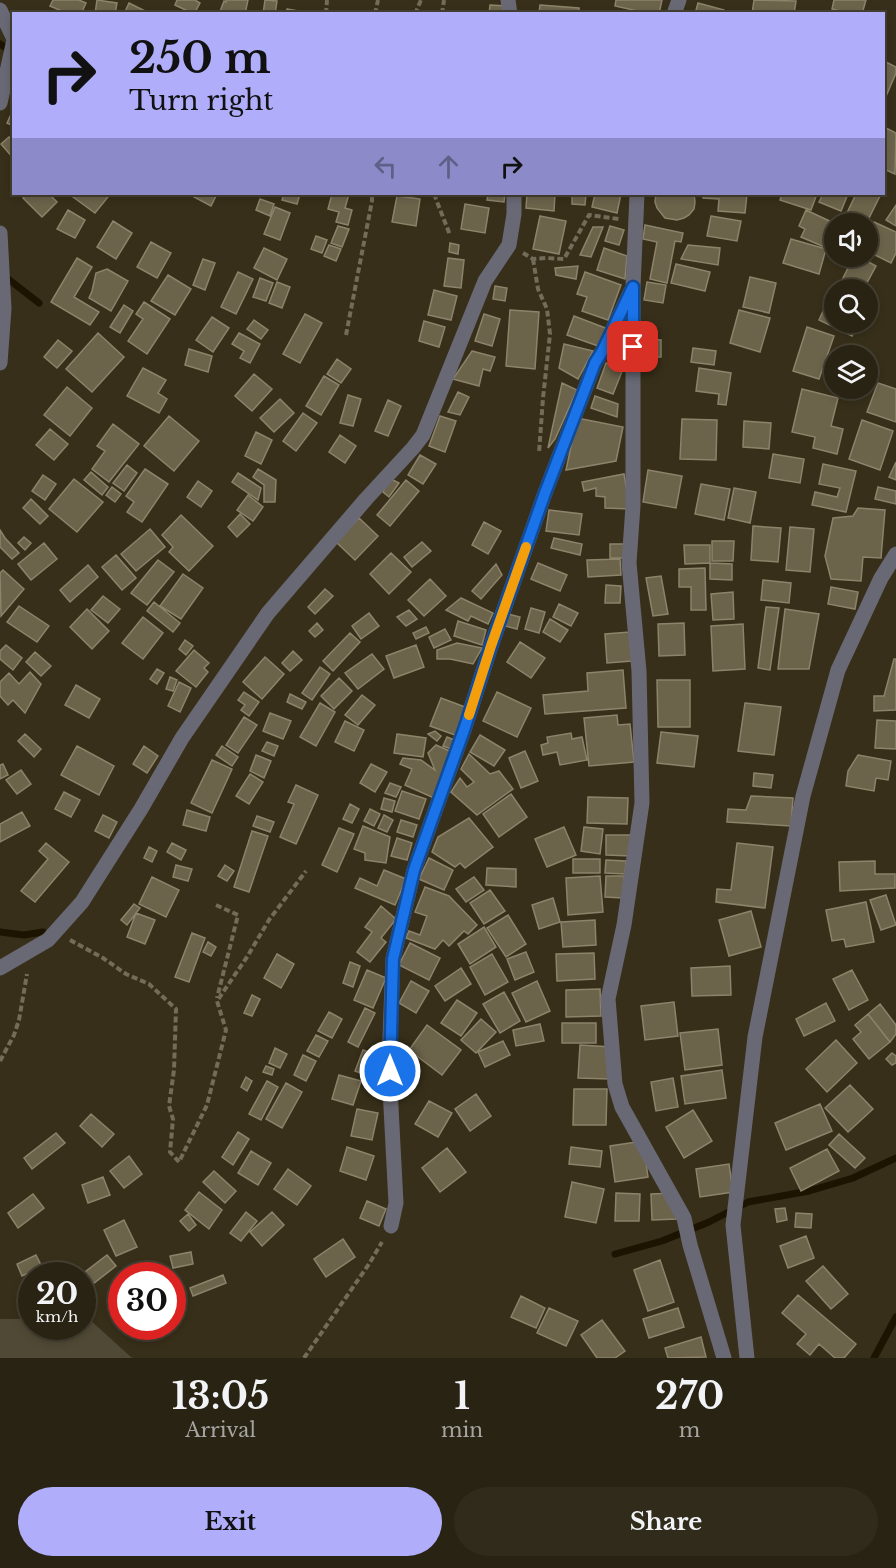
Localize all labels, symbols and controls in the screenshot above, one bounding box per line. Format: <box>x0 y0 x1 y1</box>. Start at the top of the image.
text: 250 m <box>129 32 271 84</box>
icon: right <box>30 36 108 114</box>
text: Turn right <box>129 84 273 117</box>
icon: left <box>369 150 402 183</box>
icon: ahead <box>432 150 465 183</box>
icon: right <box>495 150 528 183</box>
map controls <box>824 213 878 399</box>
button: sound <box>824 213 878 267</box>
button: search <box>824 279 878 333</box>
pin <box>607 321 658 372</box>
icon: arrive <box>616 330 649 363</box>
button: layers <box>824 345 878 399</box>
position arrow <box>358 1039 422 1103</box>
speed limit sign: 30 <box>108 1262 186 1340</box>
text: 20 <box>36 1275 78 1312</box>
text: km/h <box>36 1307 78 1326</box>
text: 13:05 <box>172 1374 269 1419</box>
text: 1 <box>454 1374 470 1419</box>
text: 270 <box>655 1374 724 1419</box>
text: Arrival <box>185 1418 256 1442</box>
text: min <box>441 1418 483 1442</box>
text: m <box>679 1418 700 1442</box>
button: Exit <box>18 1487 442 1556</box>
button: Share <box>454 1487 878 1556</box>

